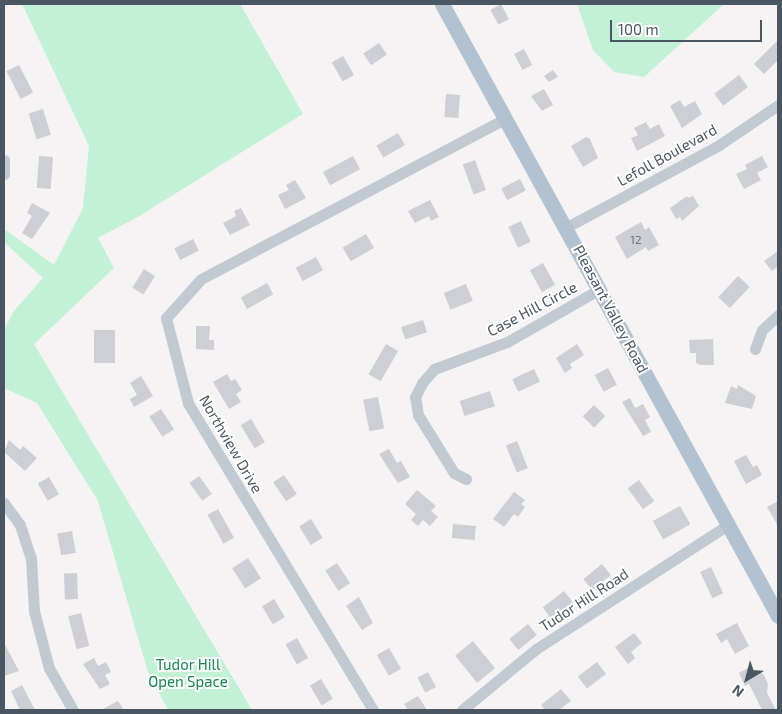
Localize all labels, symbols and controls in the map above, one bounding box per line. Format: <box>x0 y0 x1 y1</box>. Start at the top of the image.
scale bar <box>612 10 764 42</box>
text: 100 m <box>618 20 659 38</box>
street label: Lefoll Boulevard <box>614 120 720 190</box>
house number: 12 <box>630 233 642 247</box>
street label: Pleasant Valley Road <box>570 242 652 376</box>
street label: Case Hill Circle <box>484 278 580 340</box>
street label: Northview Drive <box>196 392 266 496</box>
street label: Tudor Hill Road <box>536 564 632 636</box>
north arrow <box>722 654 772 704</box>
park label: Tudor Hill Open Space <box>148 655 228 690</box>
text: N <box>729 682 747 701</box>

